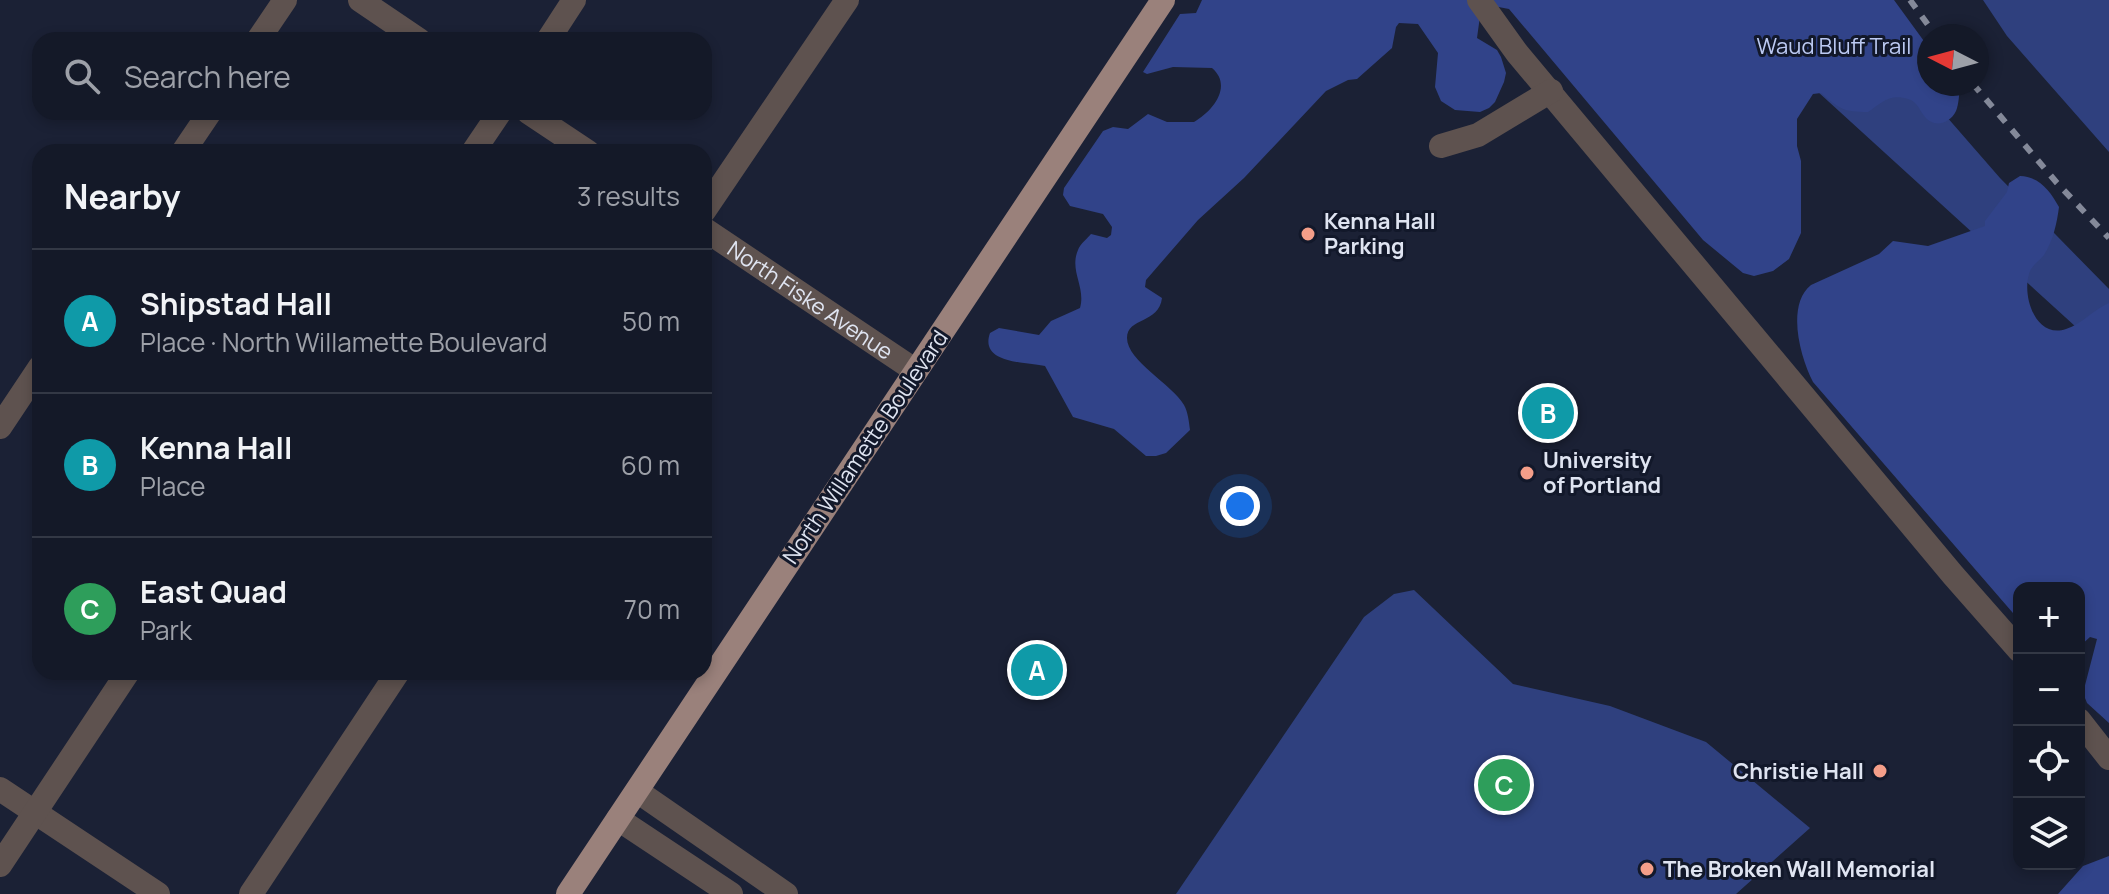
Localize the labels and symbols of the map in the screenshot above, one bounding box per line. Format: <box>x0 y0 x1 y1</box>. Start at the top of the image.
north arrow <box>1917 24 1989 96</box>
park label: Waud Bluff Trail <box>1757 31 1912 61</box>
place label: Kenna Hall Parking <box>1324 206 1436 261</box>
marker: Kenna Hall Parking <box>1299 225 1317 243</box>
street label: North Fiske Avenue <box>722 234 899 367</box>
street label: North Willamette Boulevard <box>775 324 955 570</box>
pin: B <box>1522 383 1574 443</box>
place label: University of Portland <box>1543 445 1661 500</box>
marker: University of Portland <box>1518 464 1536 482</box>
your location <box>1220 486 1260 526</box>
pin: A <box>1011 640 1063 700</box>
pin: C <box>1478 755 1530 815</box>
place label: Christie Hall <box>1733 756 1864 786</box>
marker: Christie Hall <box>1871 762 1889 780</box>
place label: The Broken Wall Memorial <box>1663 854 1935 884</box>
marker: The Broken Wall Memorial <box>1638 860 1656 878</box>

